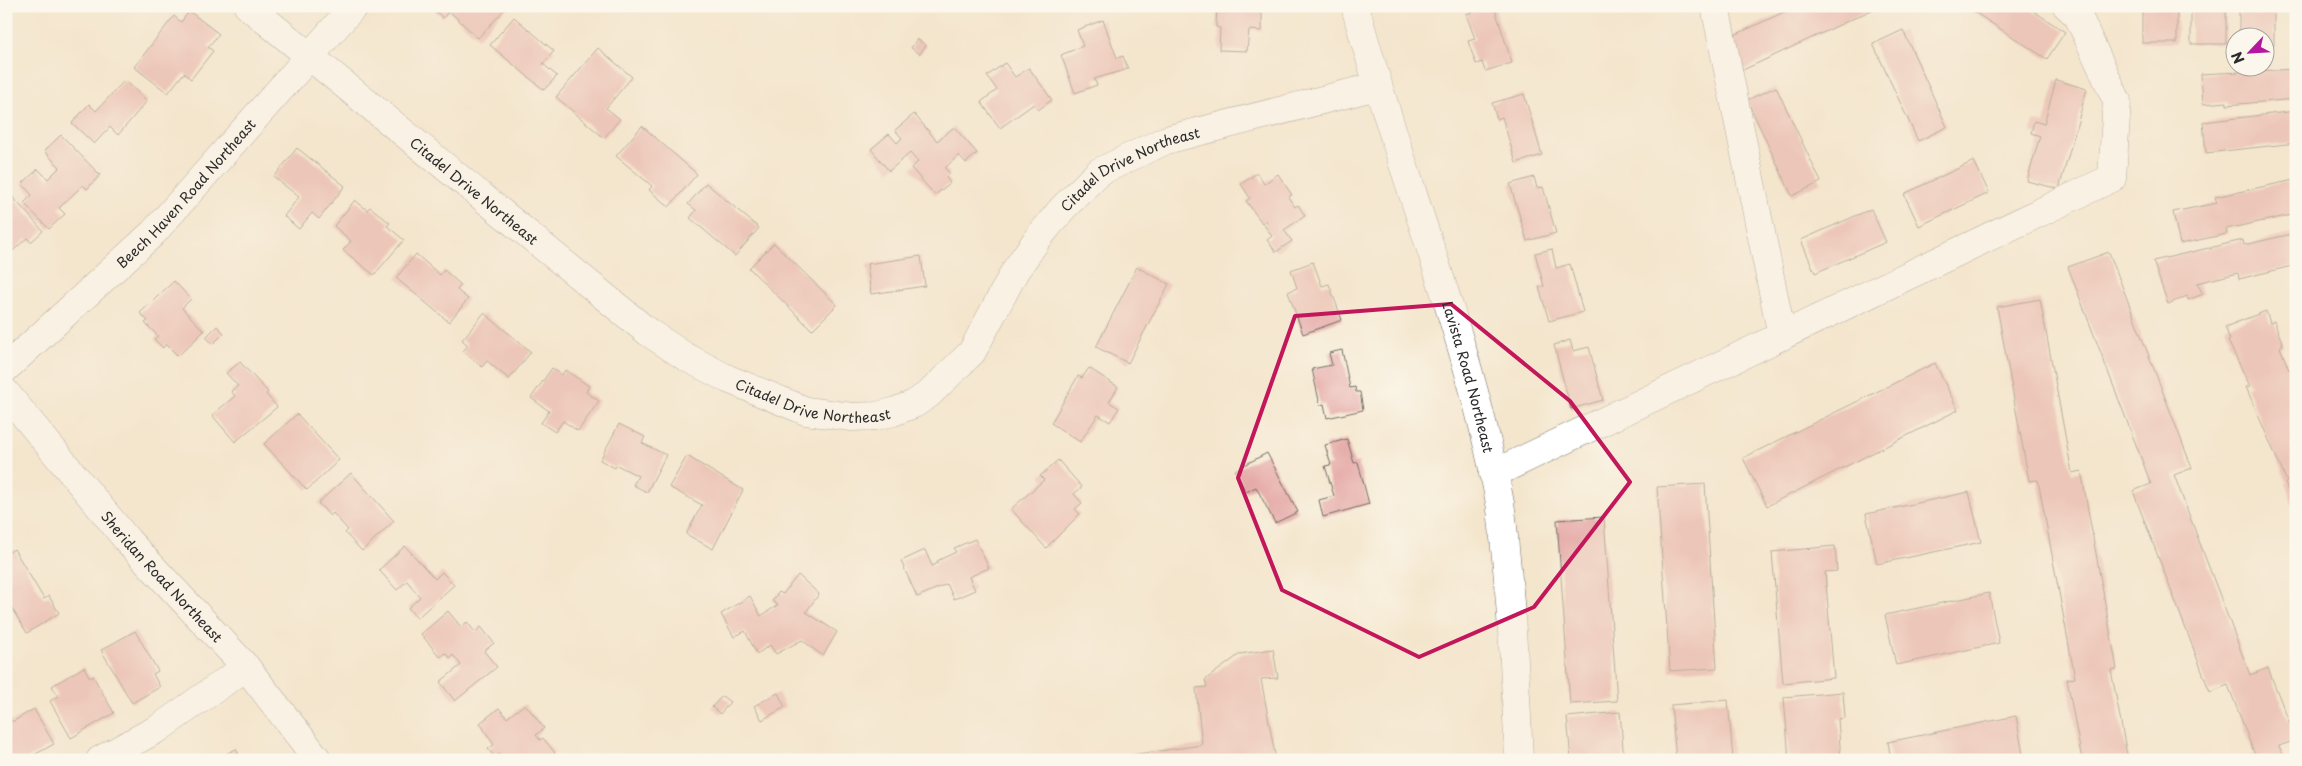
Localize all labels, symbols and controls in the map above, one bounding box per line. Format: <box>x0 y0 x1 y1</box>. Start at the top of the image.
north arrow <box>2224 28 2274 78</box>
text: N <box>2226 48 2250 67</box>
street label: Beech Haven Road Northeast <box>111 114 260 272</box>
street label: Citadel Drive Northeast <box>1055 121 1202 216</box>
street label: Citadel Drive Northeast <box>406 132 543 250</box>
street label: Lavista Road Northeast <box>1438 298 1500 455</box>
street label: Citadel Drive Northeast <box>732 373 893 428</box>
street label: Sheridan Road Northeast <box>97 506 228 647</box>

